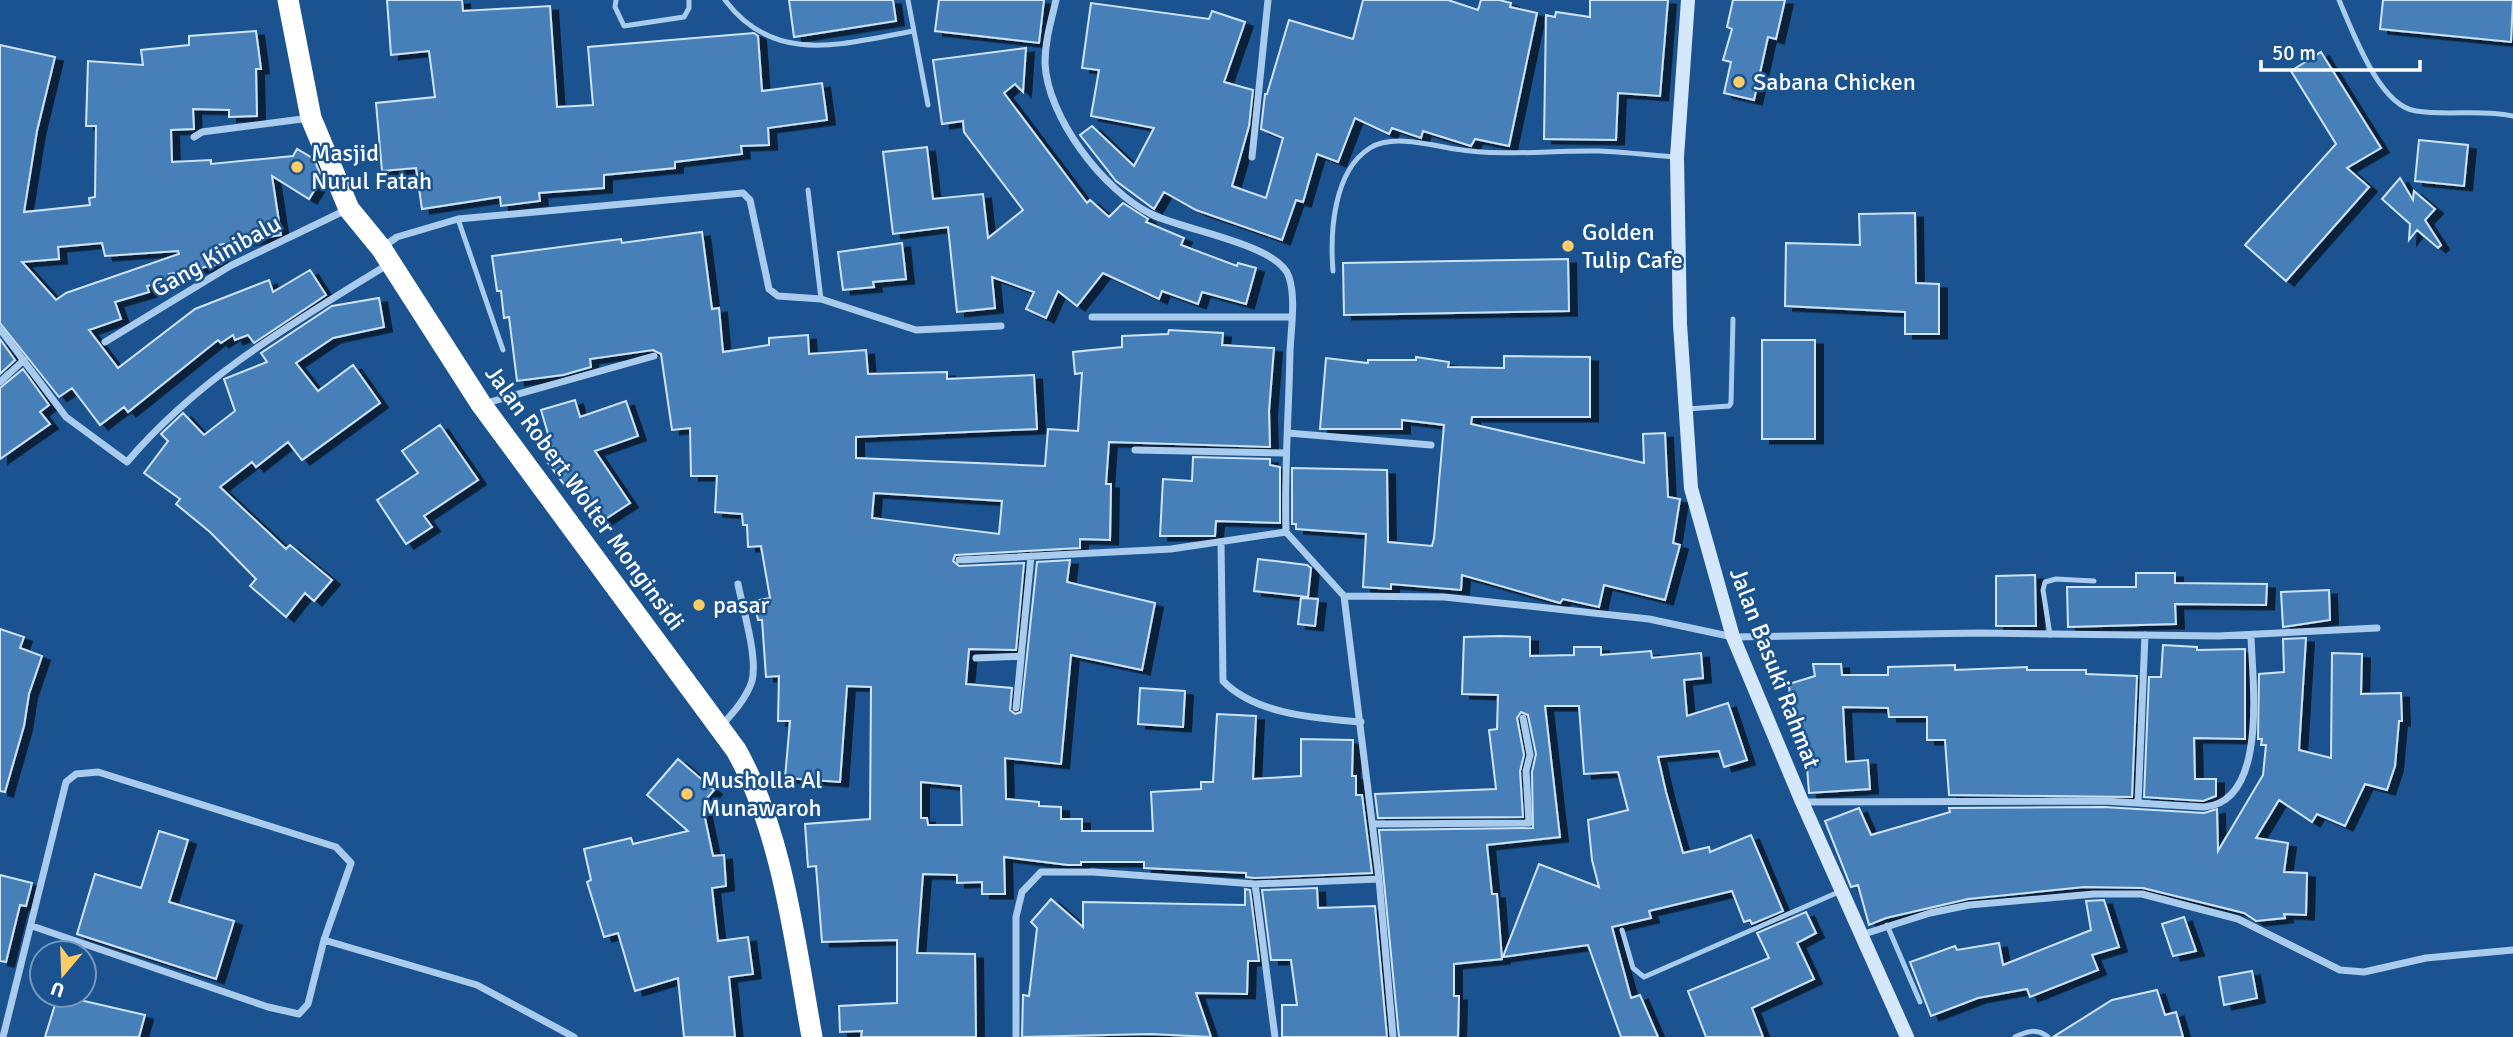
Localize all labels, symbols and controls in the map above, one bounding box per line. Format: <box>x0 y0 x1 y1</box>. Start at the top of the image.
scale bar <box>2261 28 2420 72</box>
text: 50 m <box>2272 40 2316 66</box>
place label: Sabana Chicken <box>1753 67 1916 97</box>
marker: Sabana Chicken <box>1731 74 1747 90</box>
place label: Masjid Nurul Fatah <box>311 138 432 196</box>
marker: Masjid Nurul Fatah <box>289 159 305 175</box>
street label: Gang Kinibalu <box>146 208 286 304</box>
place label: Golden Tulip Cafe <box>1582 217 1683 275</box>
marker: Golden Tulip Cafe <box>1560 238 1576 254</box>
street label: Jalan Robert Wolter Monginsidi <box>479 360 691 636</box>
street label: Jalan Basuki Rahmat <box>1723 563 1827 773</box>
place label: pasar <box>713 590 770 620</box>
marker: pasar <box>691 597 707 613</box>
place label: Musholla Al Munawaroh <box>701 765 822 823</box>
marker: Musholla Al Munawaroh <box>679 786 695 802</box>
north arrow <box>28 939 98 1009</box>
text: U <box>48 976 68 1003</box>

